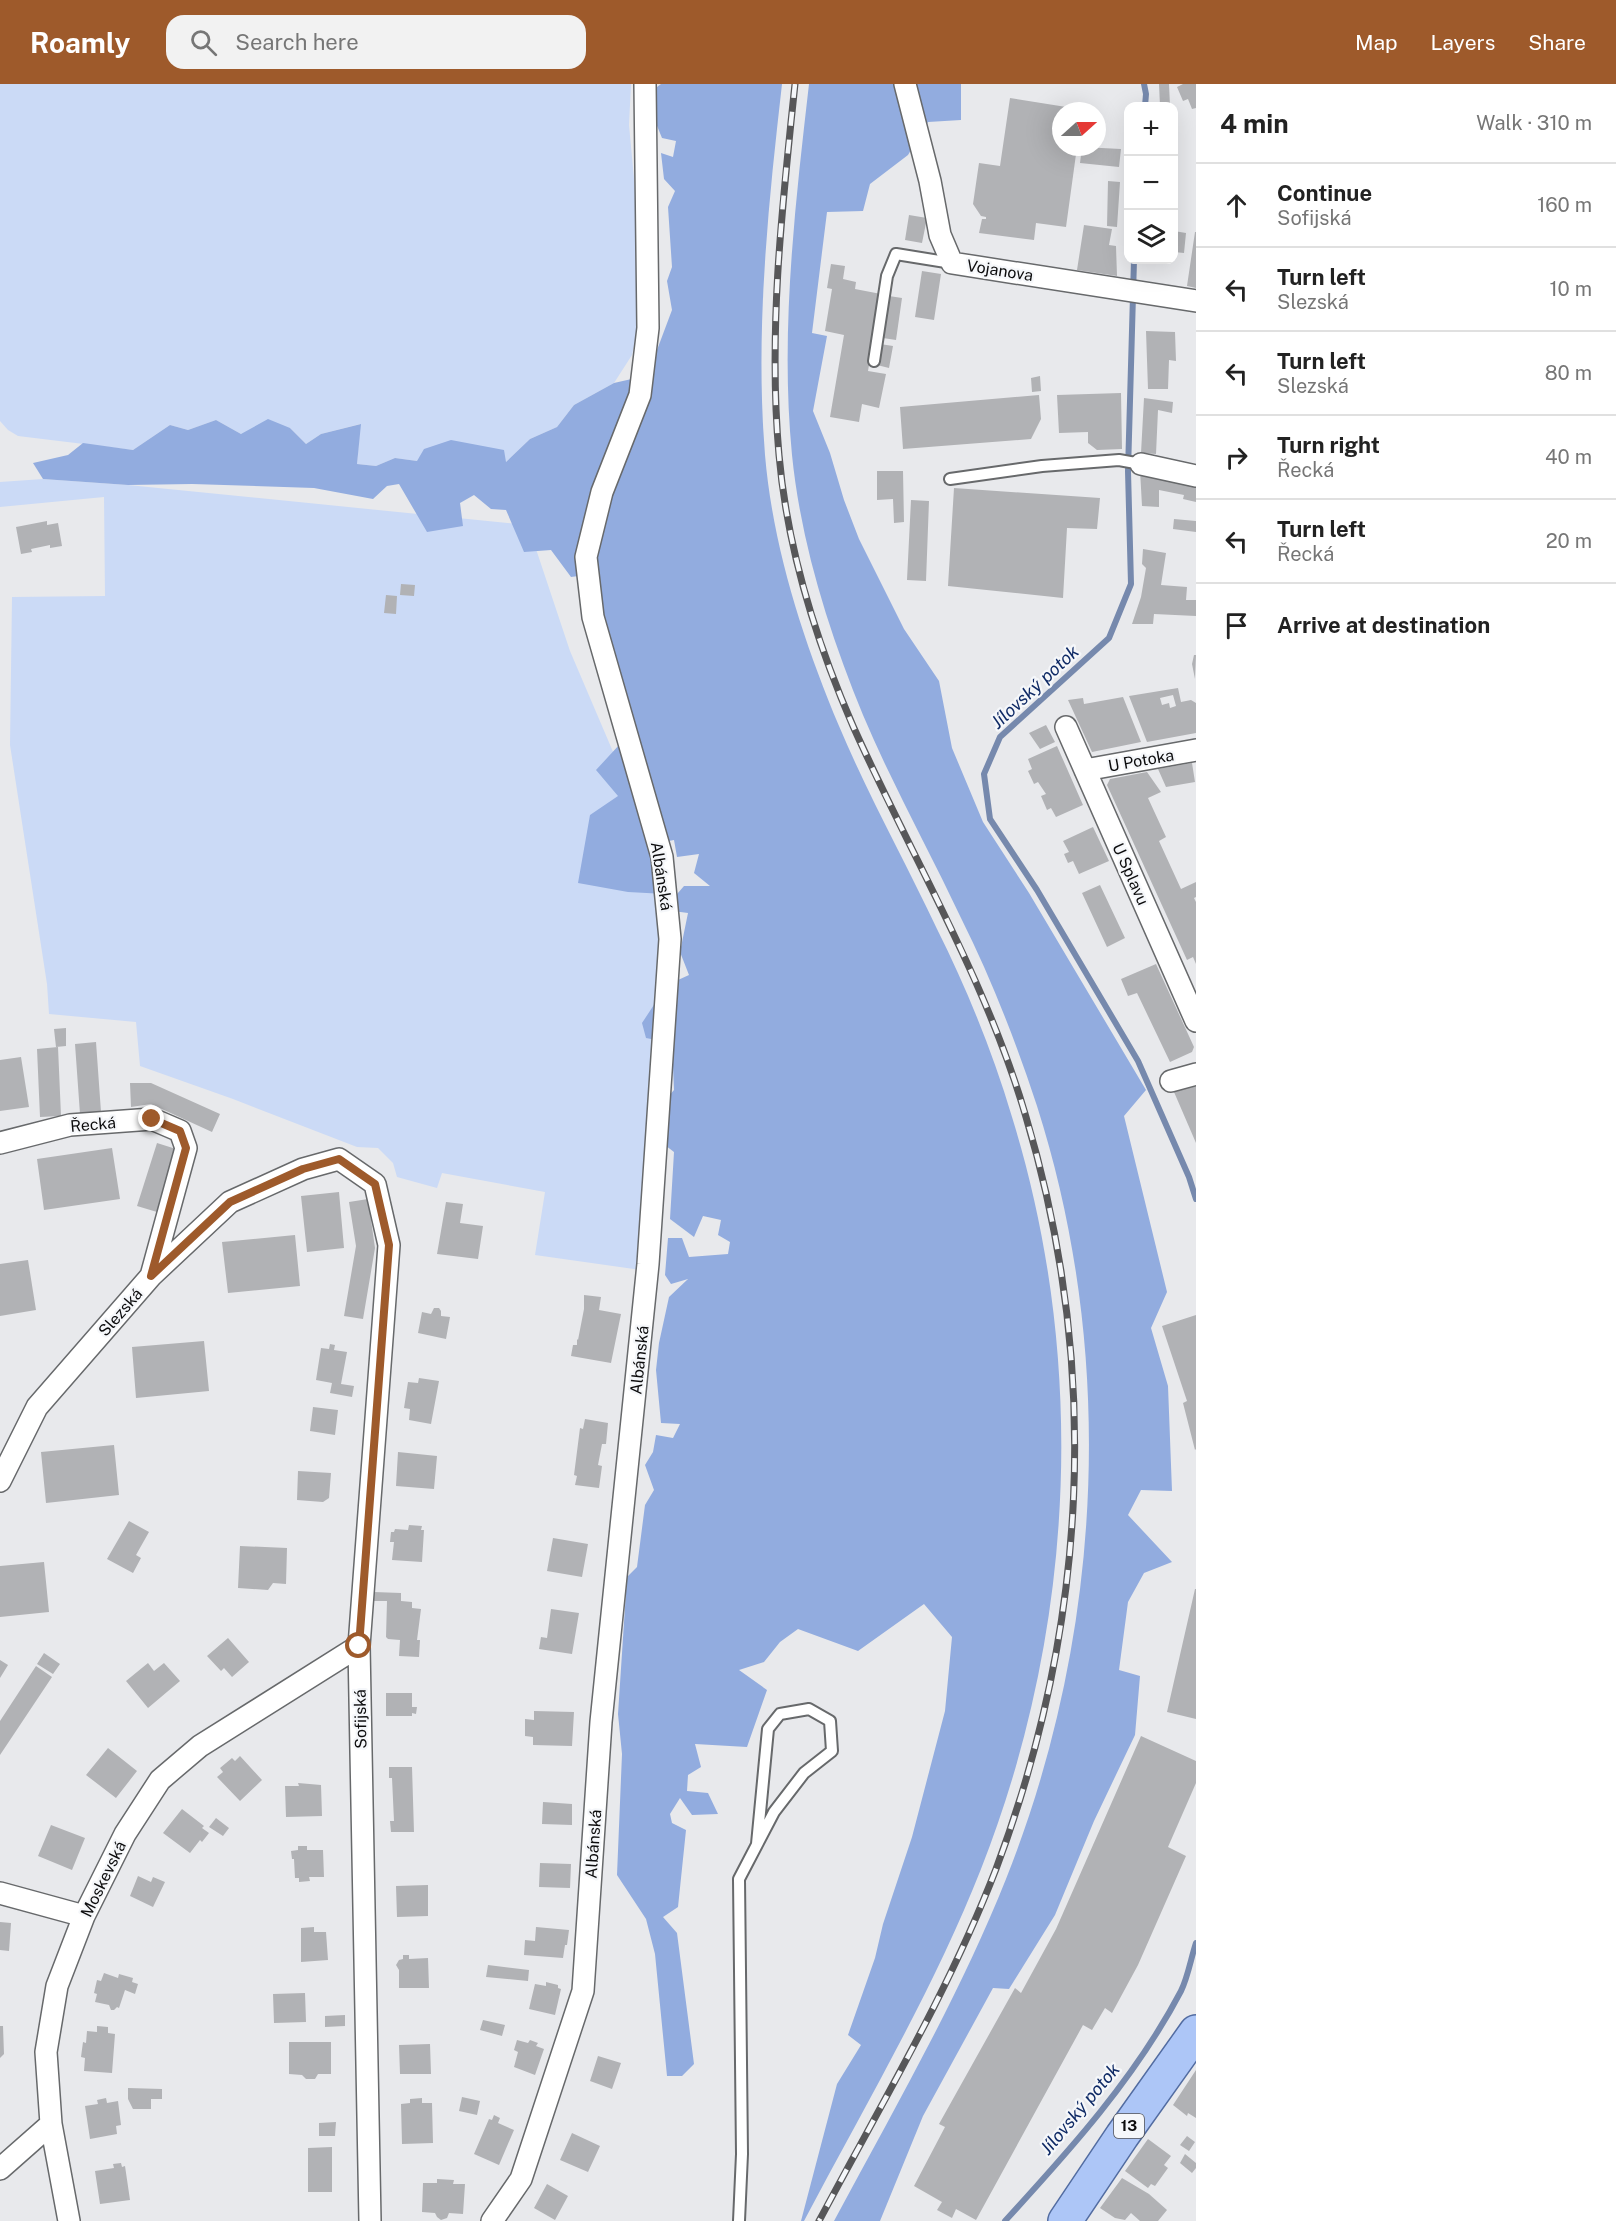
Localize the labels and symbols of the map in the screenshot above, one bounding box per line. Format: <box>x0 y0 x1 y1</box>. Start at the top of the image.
north arrow <box>1052 102 1106 156</box>
street label: Vojanova <box>965 256 1034 285</box>
water label: Jílovský potok <box>986 640 1083 733</box>
street label: U Potoka <box>1107 745 1175 776</box>
street label: Albánská <box>647 840 676 912</box>
street label: U Splavu <box>1108 840 1153 908</box>
route end <box>138 1105 164 1131</box>
street label: Řecká <box>69 1112 117 1136</box>
street label: Slezská <box>94 1284 146 1340</box>
street label: Albánská <box>626 1325 653 1395</box>
route start <box>345 1632 371 1658</box>
street label: Sofijská <box>350 1689 371 1749</box>
street label: Albánská <box>582 1809 605 1879</box>
street label: Moskevská <box>77 1838 130 1920</box>
water label: Jílovský potok <box>1035 2059 1124 2158</box>
road number: 13 <box>1114 2114 1144 2138</box>

